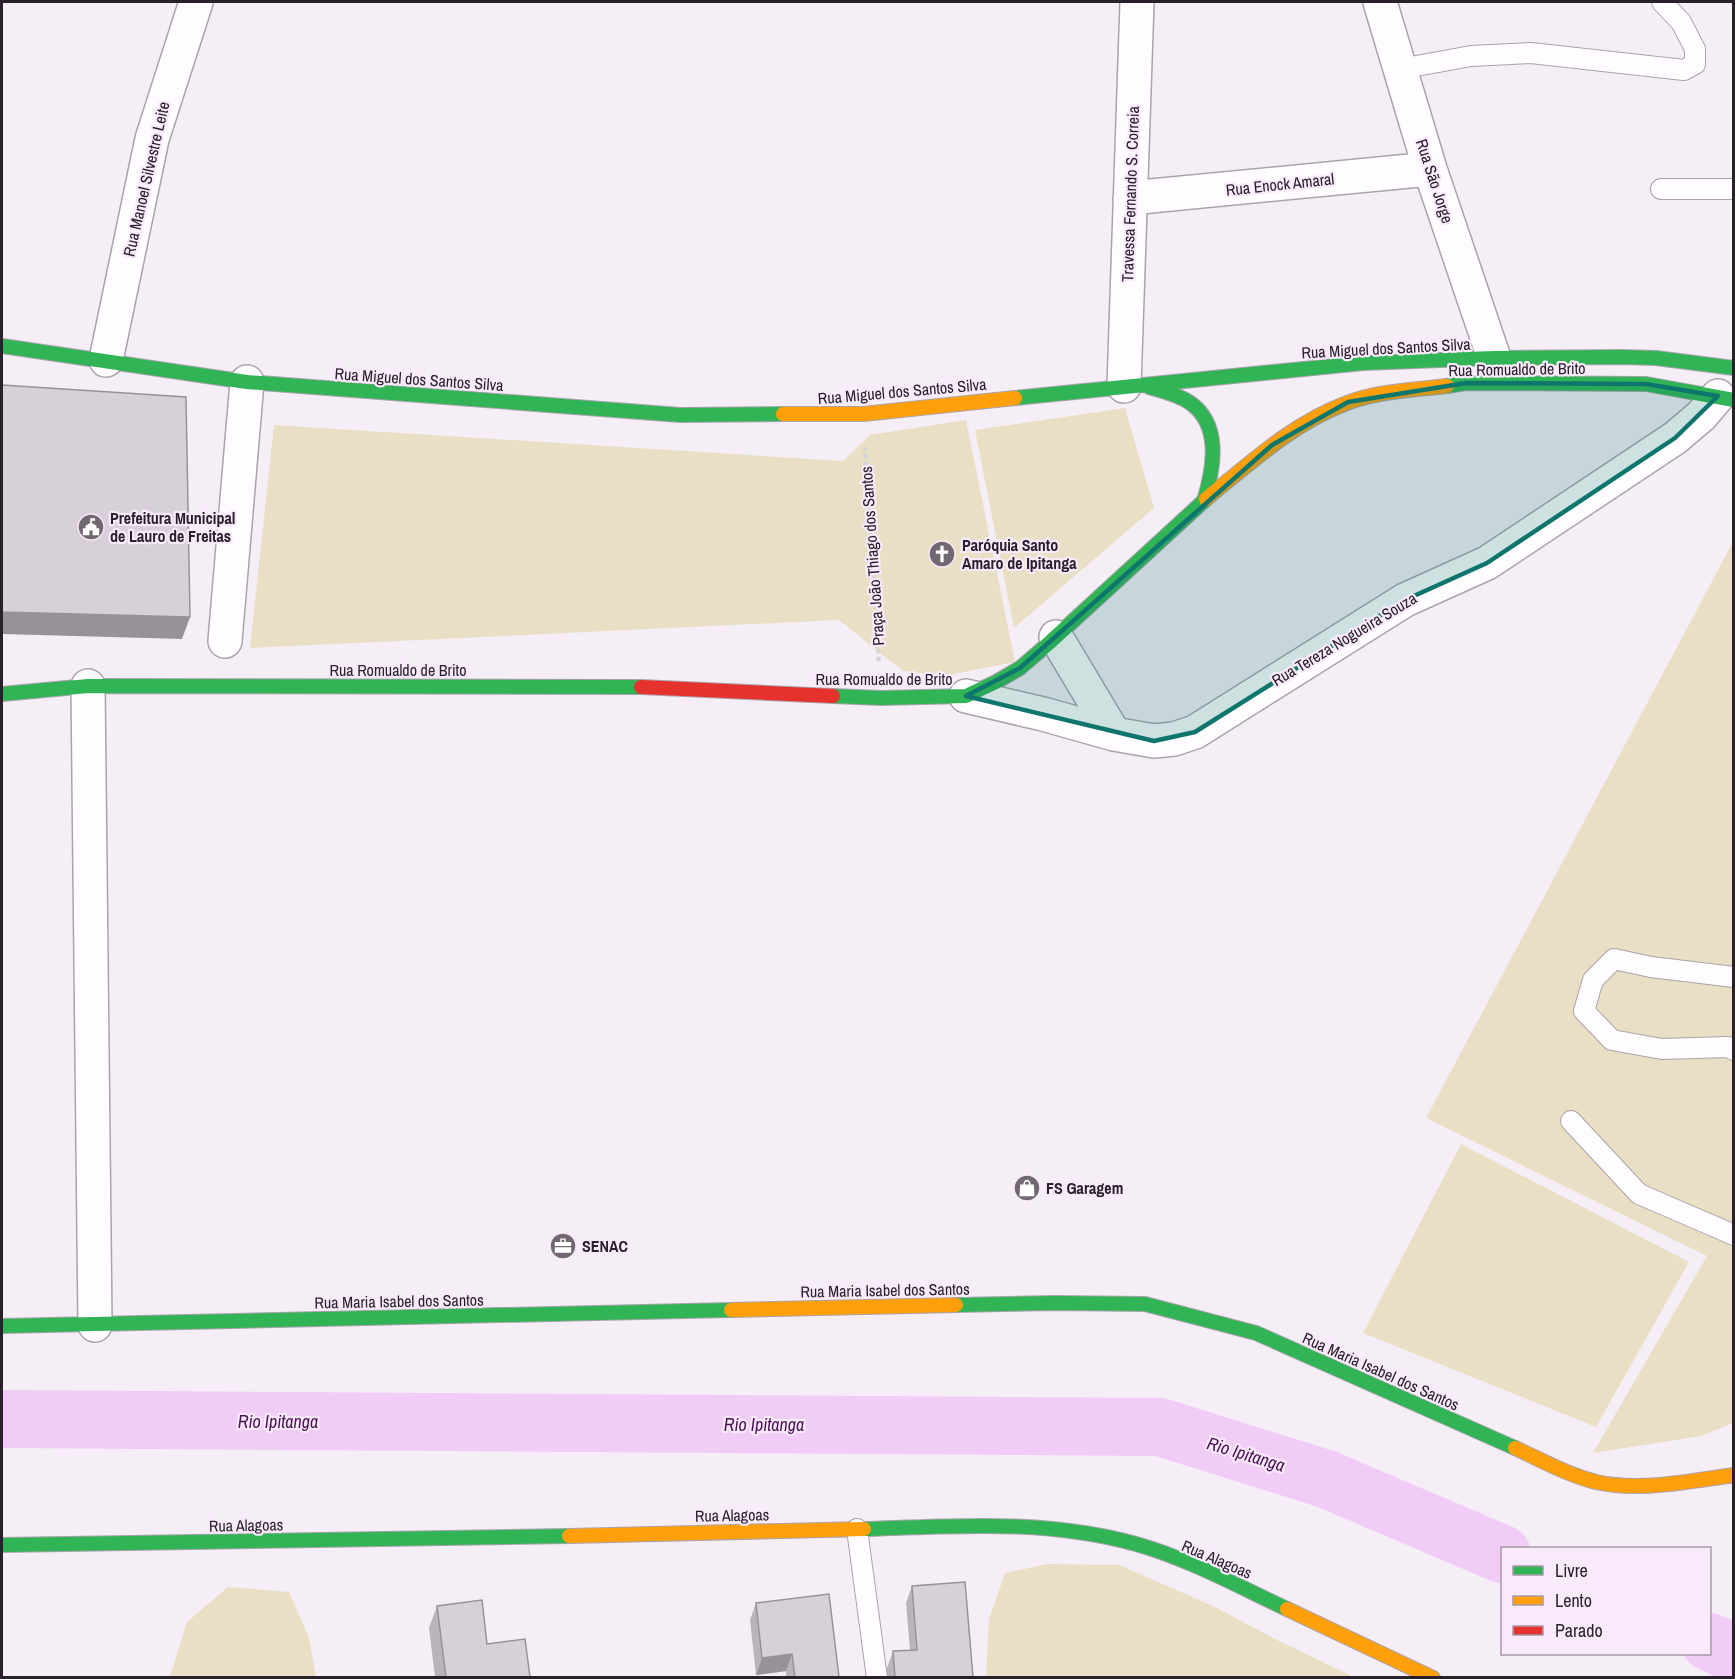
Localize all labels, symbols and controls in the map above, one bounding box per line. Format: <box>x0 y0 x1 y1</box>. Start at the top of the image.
street label: Rua Manoel Silvestre Leite <box>117 99 175 259</box>
street label: Travessa Fernando S. Correia <box>1116 105 1144 282</box>
street label: Rua São Jorge <box>1411 136 1459 226</box>
street label: Rua Enock Amaral <box>1225 167 1335 201</box>
street label: Rua Miguel dos Santos Silva <box>1301 333 1472 363</box>
street label: Rua Romualdo de Brito <box>1448 357 1586 381</box>
street label: Rua Miguel dos Santos Silva <box>334 362 505 396</box>
street label: Rua Miguel dos Santos Silva <box>817 373 988 409</box>
street label: Praça João Thiago dos Santos <box>855 465 889 647</box>
place label: Prefeitura Municipal de Lauro de Freitas <box>110 507 235 547</box>
public building icon: Prefeitura Municipal de Lauro de Freitas <box>76 512 106 542</box>
place label: Paróquia Santo Amaro de Ipitanga <box>962 534 1077 574</box>
church icon: Paróquia Santo Amaro de Ipitanga <box>927 539 957 569</box>
street label: Rua Tereza Nogueira Souza <box>1267 587 1421 691</box>
street label: Rua Romualdo de Brito <box>329 659 467 681</box>
street label: Rua Romualdo de Brito <box>815 668 953 690</box>
shop icon: FS Garagem <box>1012 1173 1042 1203</box>
place label: FS Garagem <box>1046 1177 1123 1199</box>
office icon: SENAC <box>548 1231 578 1261</box>
place label: SENAC <box>582 1235 628 1257</box>
street label: Rua Maria Isabel dos Santos <box>800 1278 970 1302</box>
street label: Rua Maria Isabel dos Santos <box>314 1289 484 1313</box>
street label: Rua Maria Isabel dos Santos <box>1299 1327 1463 1415</box>
water label: Rio Ipitanga <box>238 1409 318 1434</box>
water label: Rio Ipitanga <box>724 1412 804 1437</box>
water label: Rio Ipitanga <box>1204 1430 1288 1478</box>
street label: Rua Alagoas <box>695 1503 769 1527</box>
street label: Rua Alagoas <box>209 1513 283 1537</box>
street label: Rua Alagoas <box>1178 1534 1256 1584</box>
legend <box>1501 1547 1711 1655</box>
text: Livre <box>1555 1558 1588 1583</box>
text: Lento <box>1555 1588 1592 1613</box>
text: Parado <box>1555 1618 1603 1643</box>

